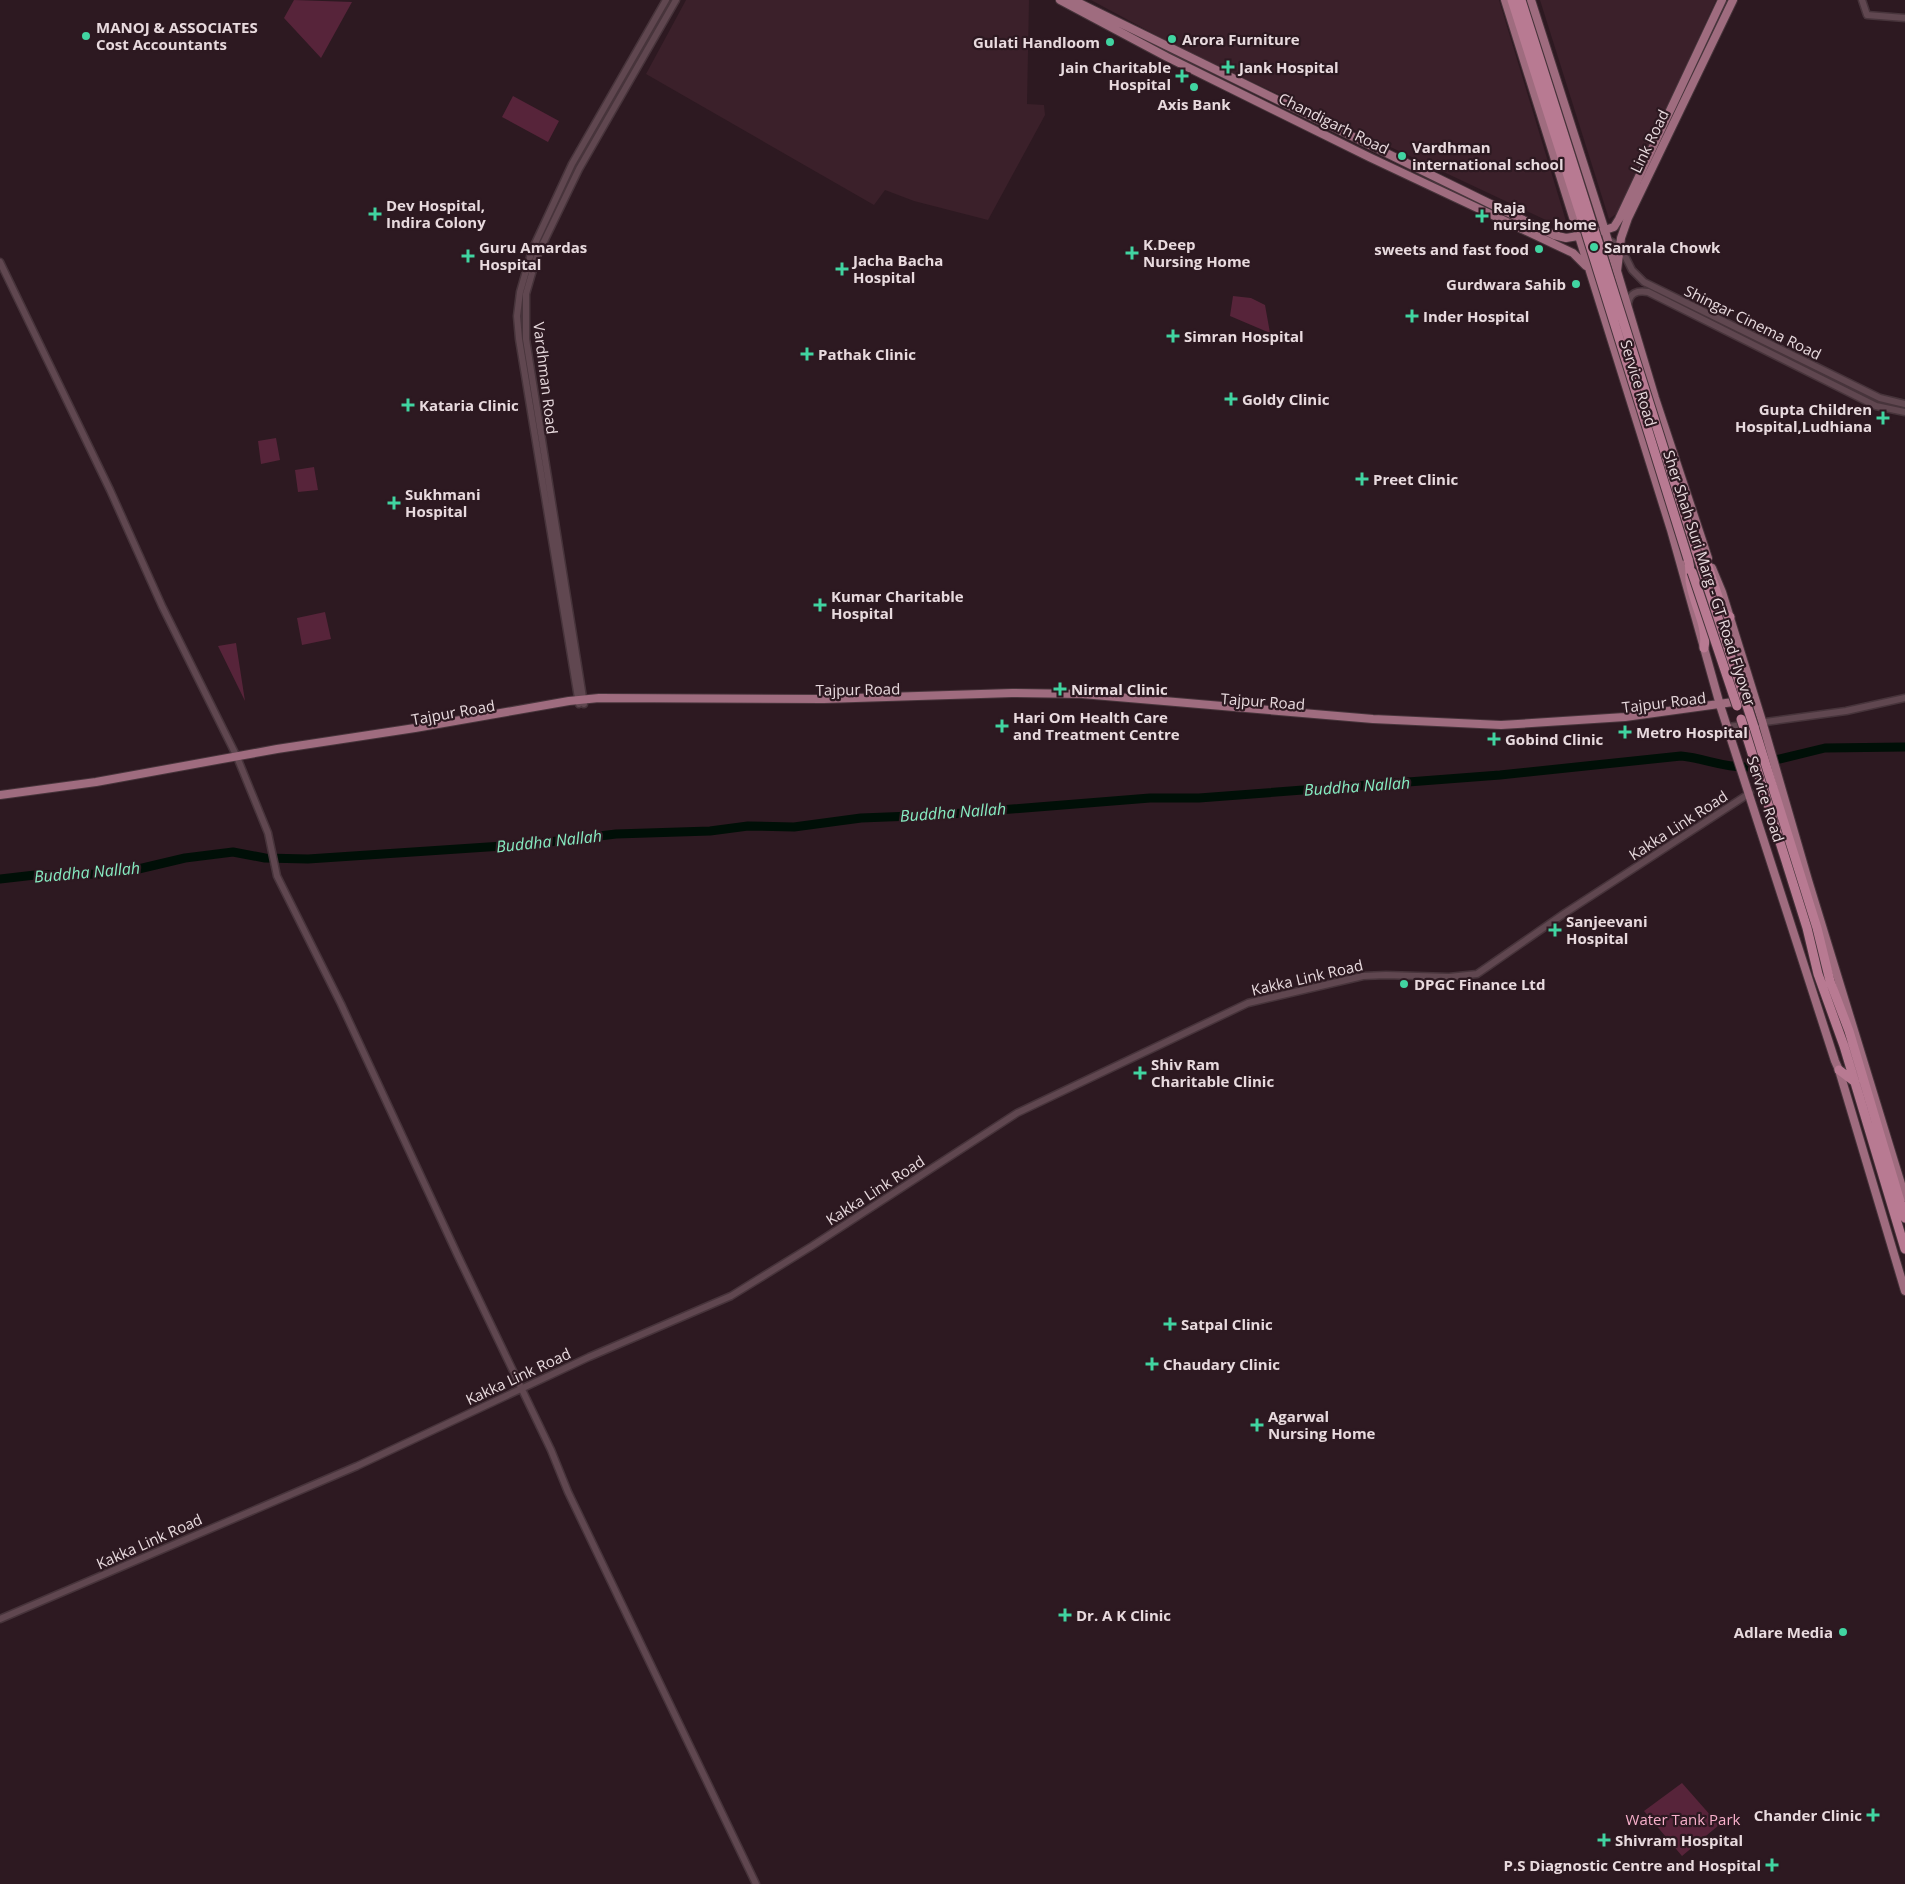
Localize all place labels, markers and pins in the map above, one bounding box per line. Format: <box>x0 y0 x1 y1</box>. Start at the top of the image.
place label: MANOJ & ASSOCIATES Cost Accountants <box>96 17 258 54</box>
place label: Arora Furniture <box>1182 29 1300 49</box>
marker: MANOJ & ASSOCIATES Cost Accountants <box>80 30 92 42</box>
place label: Gulati Handloom <box>973 32 1100 52</box>
marker: Arora Furniture <box>1166 33 1178 45</box>
marker: Gulati Handloom <box>1104 36 1116 48</box>
place label: Jain Charitable Hospital <box>1058 57 1171 94</box>
place label: Jank Hospital <box>1237 57 1339 77</box>
marker: Jank Hospital <box>1221 60 1235 74</box>
marker: Jain Charitable Hospital <box>1175 69 1189 83</box>
marker: Axis Bank <box>1188 81 1200 93</box>
place label: Axis Bank <box>1157 94 1231 114</box>
place label: Vardhman international school <box>1412 137 1564 174</box>
marker: Vardhman international school <box>1396 150 1408 162</box>
place label: Dev Hospital, Indira Colony <box>386 195 486 232</box>
place label: Raja nursing home <box>1493 197 1597 234</box>
marker: Dev Hospital, Indira Colony <box>368 207 382 221</box>
marker: Raja nursing home <box>1475 209 1489 223</box>
place label: K.Deep Nursing Home <box>1143 234 1251 271</box>
place label: Guru Amardas Hospital <box>479 237 587 274</box>
place label: Samrala Chowk <box>1604 237 1721 257</box>
place label: sweets and fast food <box>1374 239 1529 259</box>
marker: Samrala Chowk <box>1588 241 1600 253</box>
marker: sweets and fast food <box>1533 243 1545 255</box>
marker: K.Deep Nursing Home <box>1125 246 1139 260</box>
marker: Guru Amardas Hospital <box>461 249 475 263</box>
place label: Jacha Bacha Hospital <box>851 250 943 287</box>
marker: Jacha Bacha Hospital <box>835 262 849 276</box>
place label: Gurdwara Sahib <box>1446 274 1566 294</box>
marker: Gurdwara Sahib <box>1570 278 1582 290</box>
place label: Inder Hospital <box>1423 306 1529 326</box>
marker: Inder Hospital <box>1405 309 1419 323</box>
place label: Simran Hospital <box>1184 326 1304 346</box>
marker: Simran Hospital <box>1166 329 1180 343</box>
place label: Pathak Clinic <box>818 344 916 364</box>
marker: Pathak Clinic <box>800 347 814 361</box>
place label: Goldy Clinic <box>1242 389 1330 409</box>
marker: Goldy Clinic <box>1224 392 1238 406</box>
place label: Kataria Clinic <box>419 395 519 415</box>
marker: Kataria Clinic <box>401 398 415 412</box>
place label: Gupta Children Hospital,Ludhiana <box>1735 399 1872 436</box>
marker: Gupta Children Hospital,Ludhiana <box>1876 411 1890 425</box>
place label: Preet Clinic <box>1373 469 1459 489</box>
marker: Preet Clinic <box>1355 472 1369 486</box>
place label: Sukhmani Hospital <box>405 484 481 521</box>
marker: Sukhmani Hospital <box>387 496 401 510</box>
place label: Kumar Charitable Hospital <box>831 586 964 623</box>
marker: Kumar Charitable Hospital <box>813 598 827 612</box>
place label: Nirmal Clinic <box>1071 679 1168 699</box>
marker: Nirmal Clinic <box>1053 682 1067 696</box>
place label: Hari Om Health Care and Treatment Centre <box>1013 707 1180 744</box>
marker: Hari Om Health Care and Treatment Centre <box>995 719 1009 733</box>
place label: Metro Hospital <box>1636 722 1748 742</box>
marker: Metro Hospital <box>1618 725 1632 739</box>
place label: Gobind Clinic <box>1505 729 1604 749</box>
marker: Gobind Clinic <box>1487 732 1501 746</box>
place label: Sanjeevani Hospital <box>1566 911 1648 948</box>
marker: Sanjeevani Hospital <box>1548 923 1562 937</box>
place label: DPGC Finance Ltd <box>1414 974 1545 994</box>
marker: DPGC Finance Ltd <box>1398 978 1410 990</box>
place label: Shiv Ram Charitable Clinic <box>1151 1054 1274 1091</box>
marker: Shiv Ram Charitable Clinic <box>1133 1066 1147 1080</box>
place label: Satpal Clinic <box>1181 1314 1273 1334</box>
marker: Satpal Clinic <box>1163 1317 1177 1331</box>
place label: Chaudary Clinic <box>1163 1354 1280 1374</box>
marker: Chaudary Clinic <box>1145 1357 1159 1371</box>
place label: Agarwal Nursing Home <box>1268 1406 1376 1443</box>
marker: Agarwal Nursing Home <box>1250 1418 1264 1432</box>
place label: Dr. A K Clinic <box>1076 1605 1171 1625</box>
marker: Dr. A K Clinic <box>1058 1608 1072 1622</box>
place label: Adlare Media <box>1734 1622 1833 1642</box>
marker: Adlare Media <box>1837 1626 1849 1638</box>
place label: Chander Clinic <box>1754 1805 1862 1825</box>
marker: Chander Clinic <box>1866 1808 1880 1822</box>
place label: Shivram Hospital <box>1615 1830 1743 1850</box>
marker: Shivram Hospital <box>1597 1833 1611 1847</box>
place label: P.S Diagnostic Centre and Hospital <box>1504 1855 1761 1875</box>
marker: P.S Diagnostic Centre and Hospital <box>1765 1858 1779 1872</box>

